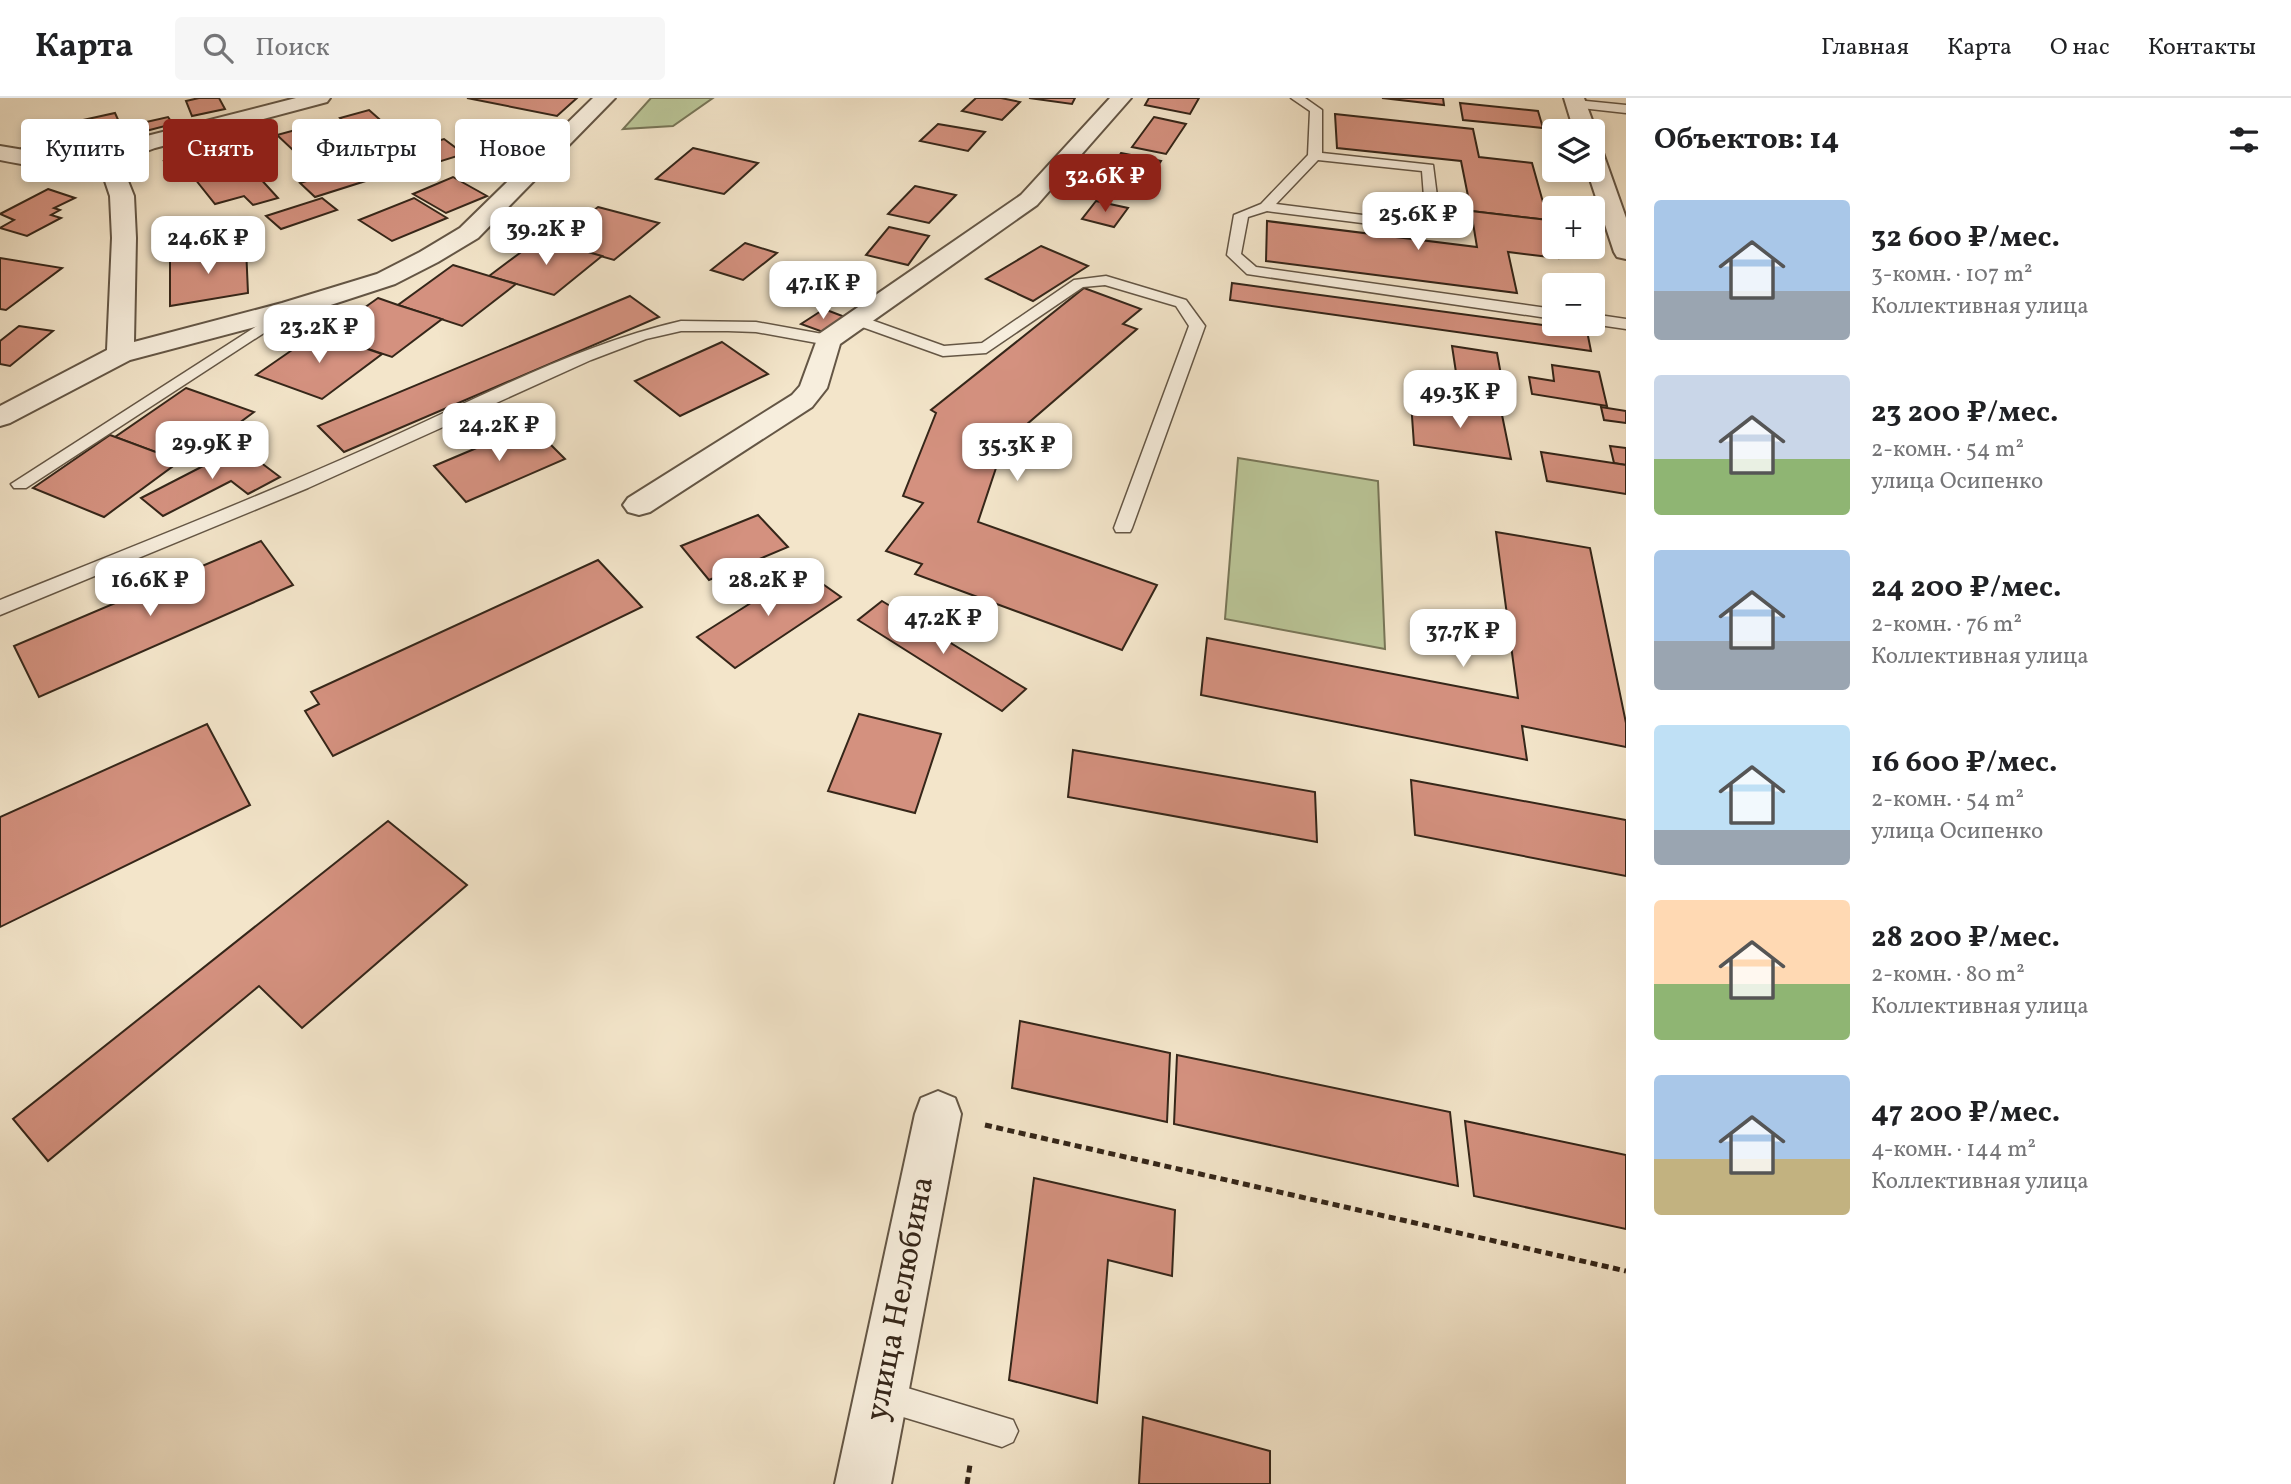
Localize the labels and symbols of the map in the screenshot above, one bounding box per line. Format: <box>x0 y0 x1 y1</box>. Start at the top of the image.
pin: 32.6K ₽ <box>1040 155 1170 214</box>
pin: 25.6K ₽ <box>1353 192 1483 252</box>
pin: 39.2K ₽ <box>481 208 611 267</box>
pin: 24.6K ₽ <box>143 216 273 276</box>
pin: 47.1K ₽ <box>758 262 888 321</box>
pin: 23.2K ₽ <box>254 306 384 365</box>
pin: 49.3K ₽ <box>1395 370 1525 430</box>
pin: 24.2K ₽ <box>434 404 564 463</box>
pin: 29.9K ₽ <box>147 422 277 481</box>
pin: 35.3K ₽ <box>952 424 1082 483</box>
pin: 16.6K ₽ <box>85 559 215 618</box>
pin: 28.2K ₽ <box>703 559 833 618</box>
pin: 47.2K ₽ <box>878 596 1008 656</box>
pin: 37.7K ₽ <box>1398 610 1528 669</box>
street label: улица Нелюбина <box>856 1173 946 1425</box>

